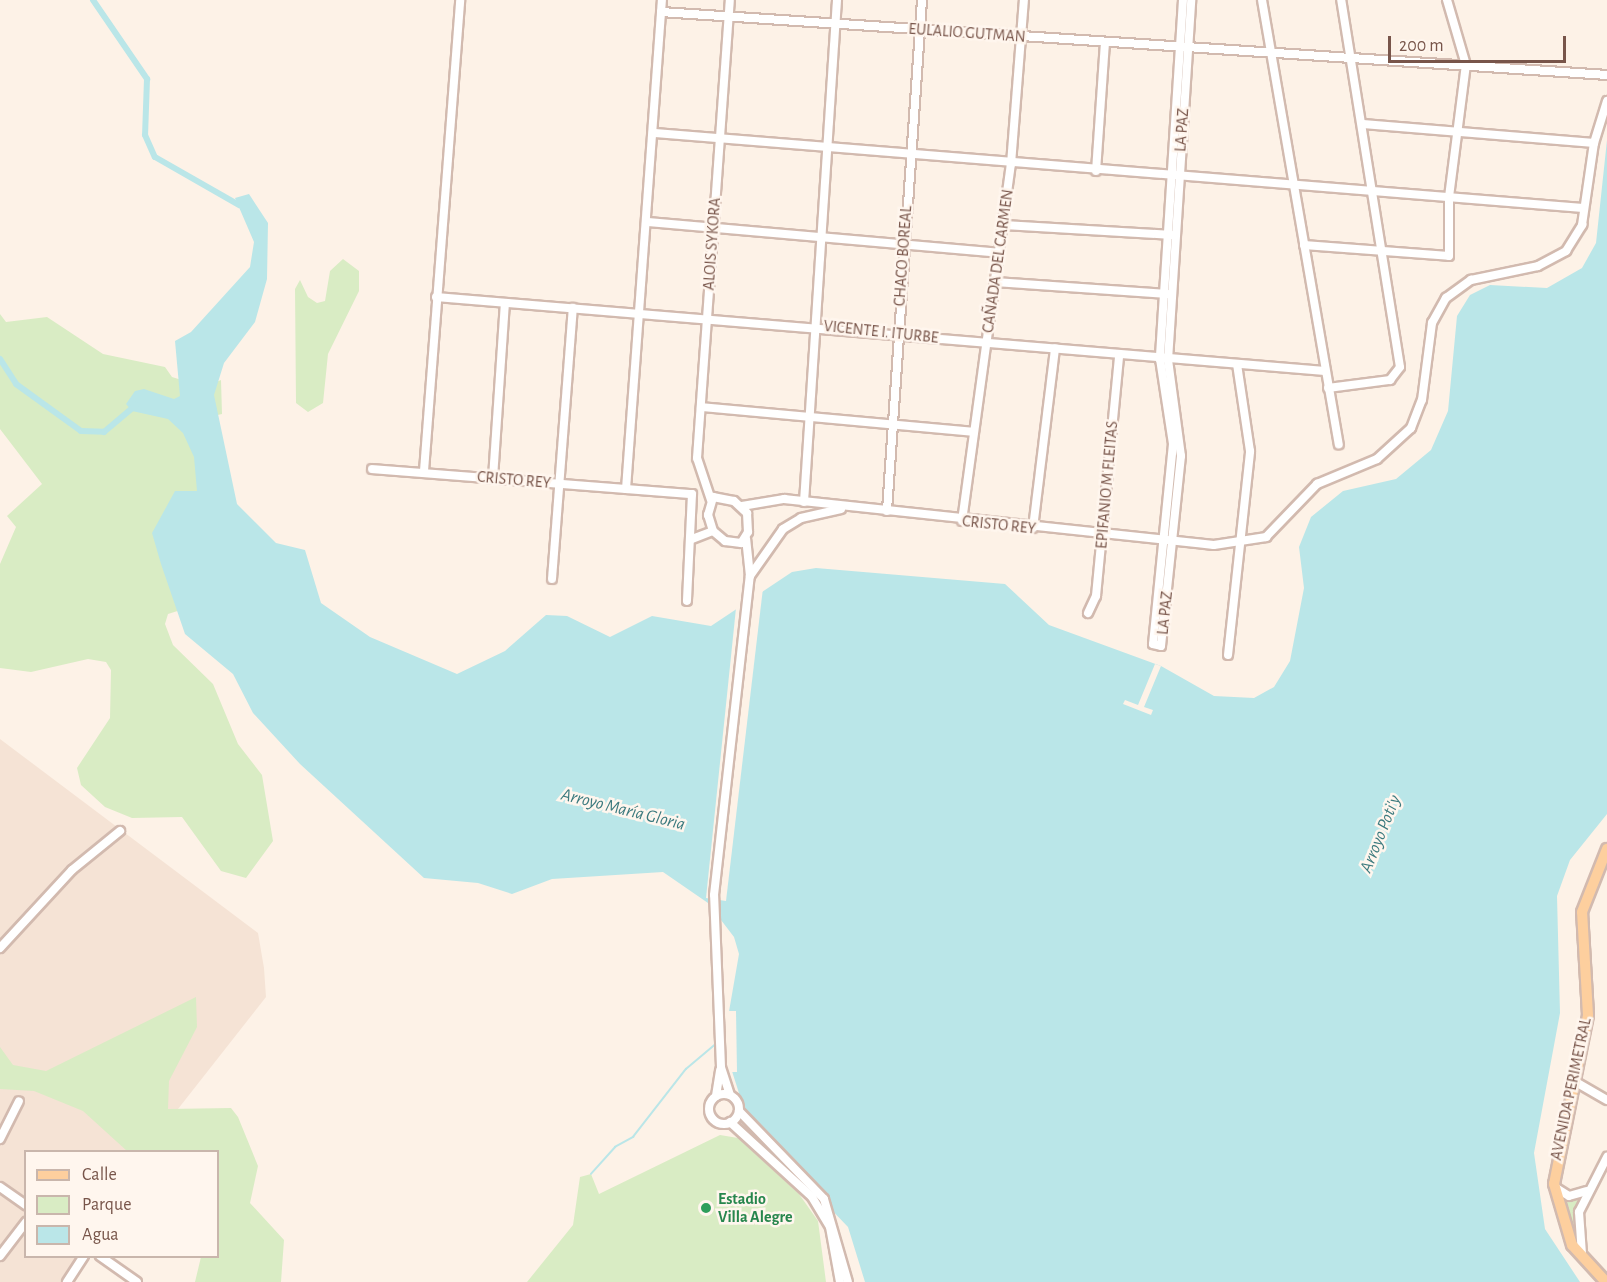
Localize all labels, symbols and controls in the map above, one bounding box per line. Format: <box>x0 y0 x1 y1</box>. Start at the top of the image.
street label: EULALIO GUTMAN <box>908 19 1026 47</box>
scale bar <box>1391 24 1570 62</box>
text: 200 m <box>1399 37 1444 55</box>
street label: LA PAZ <box>1171 108 1193 152</box>
street label: CAÑADA DEL CARMEN <box>978 188 1018 334</box>
street label: ALOIS SYKORA <box>699 197 725 291</box>
street label: CHACO BOREAL <box>890 205 916 307</box>
street label: VICENTE I. ITURBE <box>823 316 939 348</box>
street label: EPIFANIO M FLEITAS <box>1092 420 1122 550</box>
street label: CRISTO REY <box>476 467 552 493</box>
street label: CRISTO REY <box>961 512 1037 538</box>
street label: LA PAZ <box>1153 590 1177 636</box>
water label: Arroyo María Gloria <box>559 784 687 836</box>
water label: Arroyo Poti'y <box>1356 792 1406 876</box>
street label: AVENIDA PERIMETRAL <box>1547 1016 1595 1162</box>
legend <box>24 1150 219 1258</box>
text: Calle <box>82 1166 117 1184</box>
place label: Estadio Villa Alegre <box>718 1189 793 1227</box>
text: Parque <box>82 1196 131 1214</box>
marker: Estadio Villa Alegre <box>699 1201 713 1215</box>
text: Agua <box>82 1226 119 1244</box>

